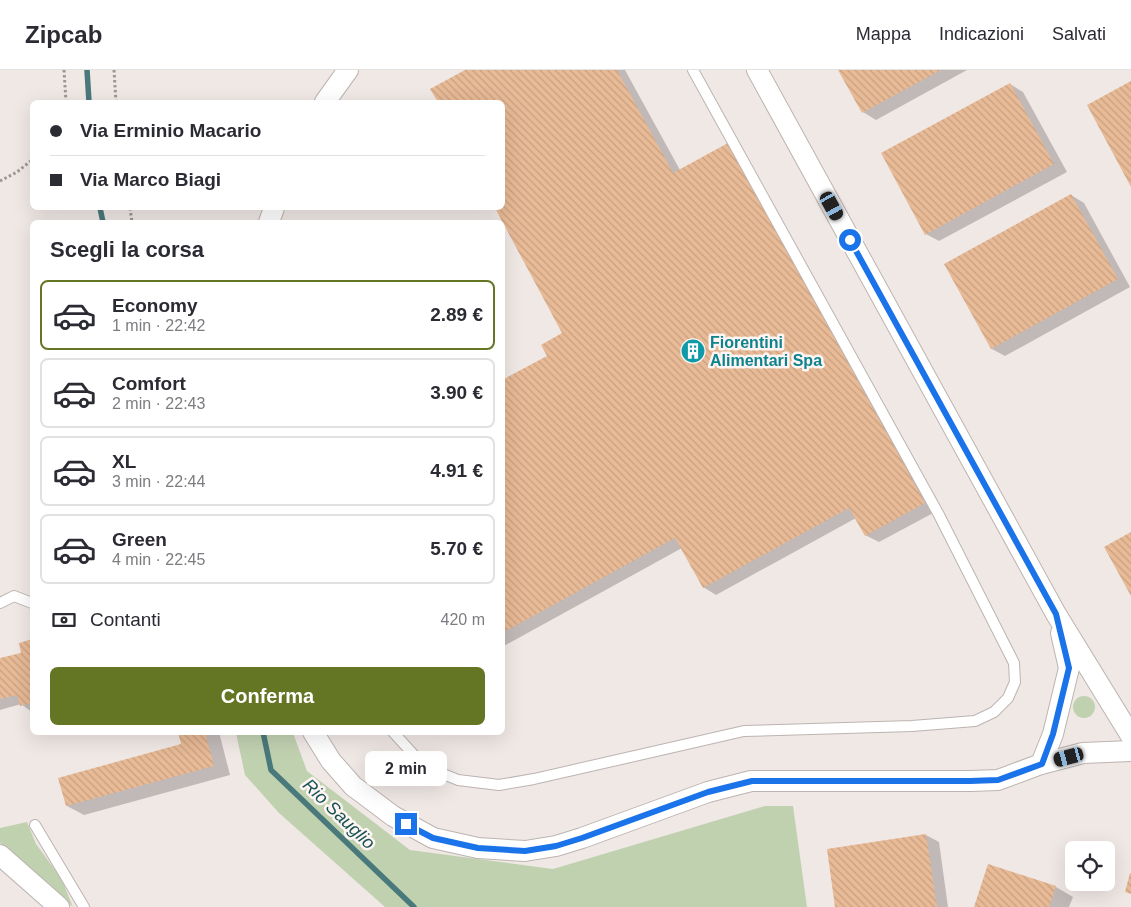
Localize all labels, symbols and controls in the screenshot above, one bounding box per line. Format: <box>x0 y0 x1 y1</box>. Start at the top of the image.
text: Zipcab <box>25 21 102 48</box>
text: Mappa <box>856 24 911 44</box>
text: Indicazioni <box>939 24 1024 44</box>
text: Salvati <box>1052 24 1106 44</box>
text: Via Erminio Macario <box>80 120 261 141</box>
text: Via Marco Biagi <box>80 169 221 190</box>
car <box>818 189 845 223</box>
route start <box>839 229 861 251</box>
text: Scegli la corsa <box>50 237 204 262</box>
icon: car <box>52 293 97 338</box>
text: Economy <box>112 295 198 316</box>
text: 2.89 € <box>430 304 483 325</box>
text: 1 min · 22:42 <box>112 317 205 334</box>
place label: Fiorentini Alimentari Spa <box>710 334 822 369</box>
building icon: Fiorentini Alimentari Spa <box>680 338 706 364</box>
icon: car <box>52 371 97 416</box>
text: Comfort <box>112 373 186 394</box>
text: 3.90 € <box>430 382 483 403</box>
text: 2 min · 22:43 <box>112 395 205 412</box>
icon: car <box>52 449 97 494</box>
text: XL <box>112 451 136 472</box>
text: 4.91 € <box>430 460 483 481</box>
text: 3 min · 22:44 <box>112 473 205 490</box>
icon: car <box>52 527 97 572</box>
text: Green <box>112 529 167 550</box>
text: 5.70 € <box>430 538 483 559</box>
text: 4 min · 22:45 <box>112 551 205 568</box>
icon: cash <box>50 606 78 634</box>
text: Contanti <box>90 609 161 630</box>
text: 420 m <box>441 611 485 628</box>
button: Conferma <box>50 667 485 725</box>
car <box>1052 746 1085 768</box>
callout: 2 min <box>365 752 447 786</box>
text: 2 min <box>385 760 427 777</box>
water label: Rio Sauglio <box>299 775 379 853</box>
route end <box>395 813 417 835</box>
map controls <box>1065 841 1115 891</box>
button: locate <box>1065 841 1115 891</box>

